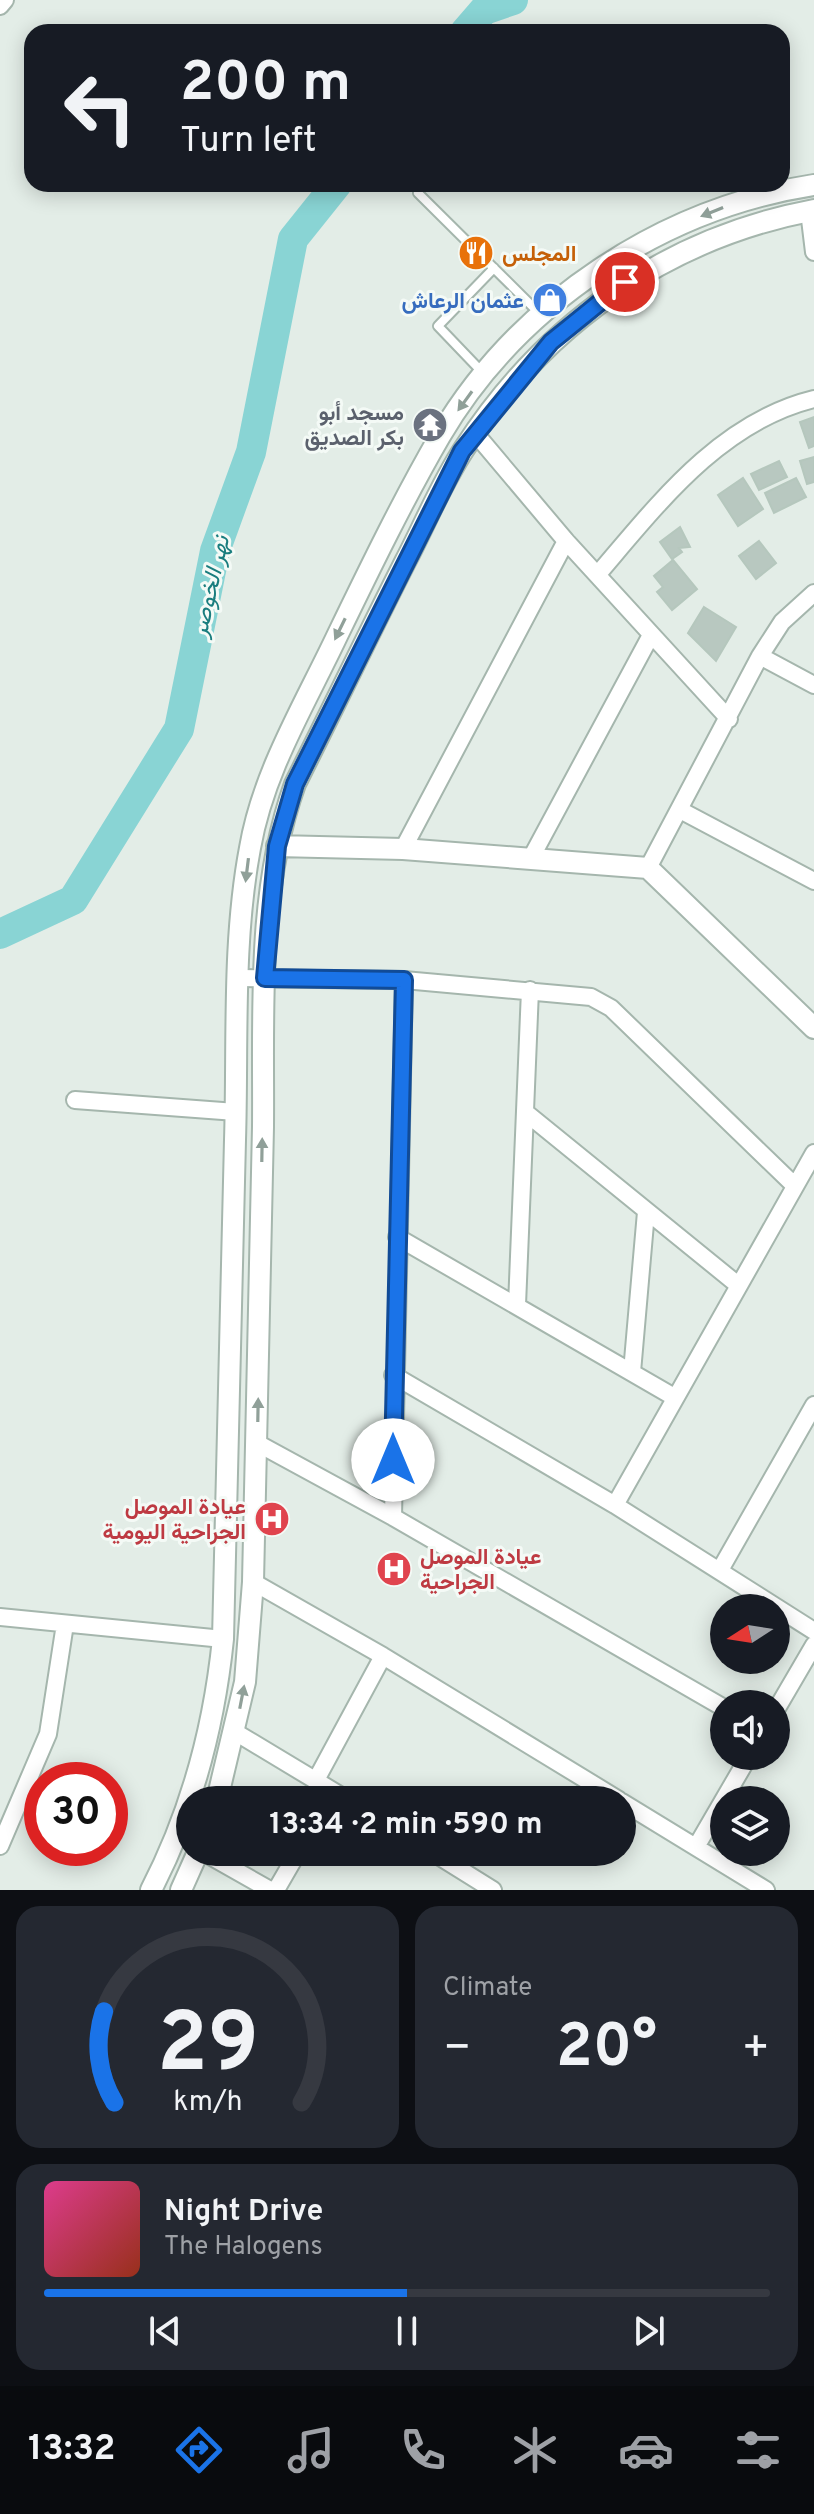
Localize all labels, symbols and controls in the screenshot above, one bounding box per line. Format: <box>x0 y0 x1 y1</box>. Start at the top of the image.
text: 200 m <box>180 50 351 120</box>
icon: left <box>48 56 152 160</box>
text: Turn left <box>180 119 317 165</box>
one-way arrow <box>700 205 724 218</box>
restaurant icon: المجلس <box>457 234 495 272</box>
place label: المجلس <box>502 242 576 269</box>
pin <box>591 248 659 316</box>
icon: arrive <box>603 260 647 304</box>
shop icon: عثمان الرعاش <box>531 281 569 319</box>
place label: عثمان الرعاش <box>401 289 524 316</box>
one-way arrow <box>457 391 473 411</box>
place label: مسجد أبو بكر الصديق <box>304 400 404 453</box>
temple icon: مسجد أبو بكر الصديق <box>411 406 449 444</box>
water label: نهر الخوصر <box>185 532 238 642</box>
one-way arrow <box>333 617 347 641</box>
one-way arrow <box>240 858 253 883</box>
one-way arrow <box>256 1137 268 1162</box>
one-way arrow <box>251 1397 264 1422</box>
position arrow <box>351 1418 435 1502</box>
place label: عيادة الموصل الجراحية اليومية <box>103 1495 246 1547</box>
hospital icon: عيادة الموصل الجراحية اليومية <box>253 1500 291 1538</box>
place label: عيادة الموصل الجراحية <box>420 1545 541 1597</box>
hospital icon: عيادة الموصل الجراحية <box>375 1550 413 1588</box>
north arrow <box>710 1594 790 1674</box>
map controls <box>710 1594 790 1866</box>
one-way arrow <box>236 1684 248 1709</box>
button: sound <box>710 1690 790 1770</box>
speed limit sign: 30 <box>24 1762 128 1866</box>
button: layers <box>710 1786 790 1866</box>
text: 13:34 · 2 min · 590 m <box>269 1807 543 1844</box>
text: Climate <box>443 1972 532 2005</box>
text: 29 <box>157 1996 259 2101</box>
text: 20° <box>556 2012 657 2088</box>
text: − <box>443 2022 471 2078</box>
text: + <box>742 2022 770 2078</box>
text: km/h <box>173 2085 242 2121</box>
text: Night Drive <box>164 2194 323 2231</box>
text: The Halogens <box>164 2231 323 2264</box>
icon: previous <box>143 2309 187 2353</box>
icon: pause <box>385 2309 429 2353</box>
icon: next <box>627 2309 671 2353</box>
icon: directions <box>171 2422 227 2478</box>
icon: music <box>283 2422 339 2478</box>
icon: phone <box>395 2422 451 2478</box>
icon: climate <box>507 2422 563 2478</box>
icon: car <box>618 2422 674 2478</box>
icon: filters <box>730 2422 786 2478</box>
text: 13:32 <box>28 2427 115 2473</box>

